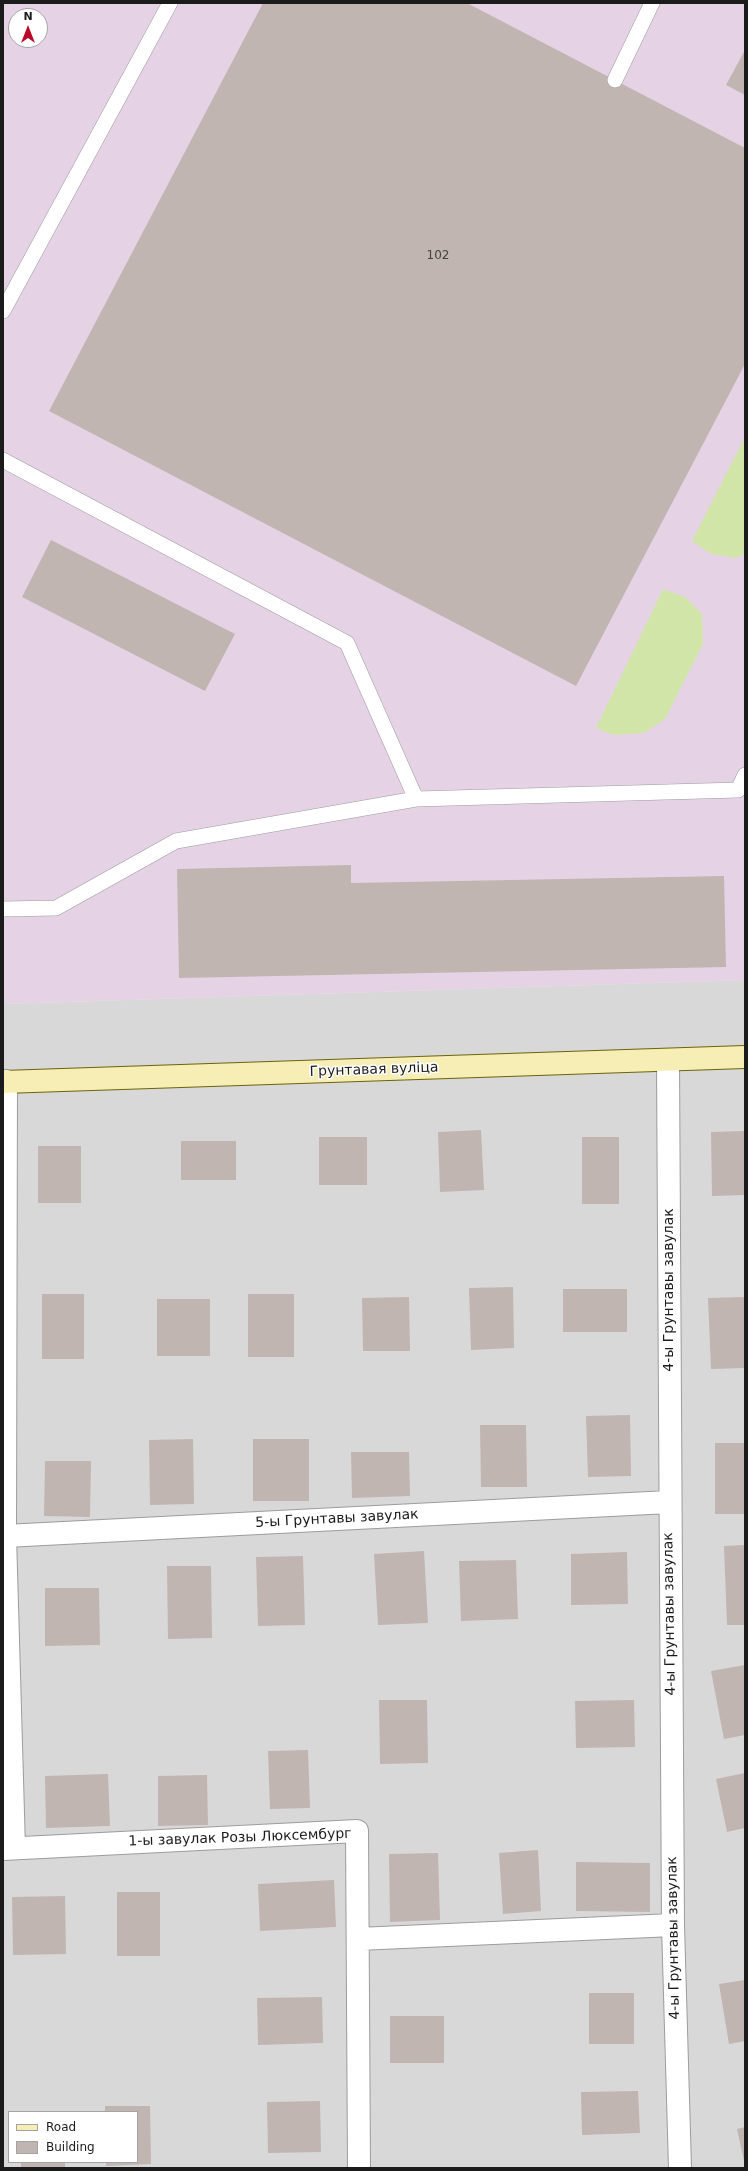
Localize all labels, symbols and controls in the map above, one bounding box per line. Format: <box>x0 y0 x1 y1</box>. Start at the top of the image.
north arrow <box>8 8 48 48</box>
text: N <box>23 10 33 23</box>
house number: 102 <box>427 249 449 263</box>
street label: Грунтавая вуліца <box>309 1059 439 1081</box>
street label: 4-ы Грунтавы завулак <box>661 1208 677 1372</box>
street label: 5-ы Грунтавы завулак <box>255 1506 419 1532</box>
street label: 4-ы Грунтавы завулак <box>660 1532 680 1696</box>
street label: 1-ы завулак Розы Люксембург <box>128 1826 352 1850</box>
street label: 4-ы Грунтавы завулак <box>664 1856 684 2020</box>
legend <box>8 2111 138 2163</box>
text: Road <box>46 2120 76 2134</box>
text: Building <box>46 2140 95 2154</box>

